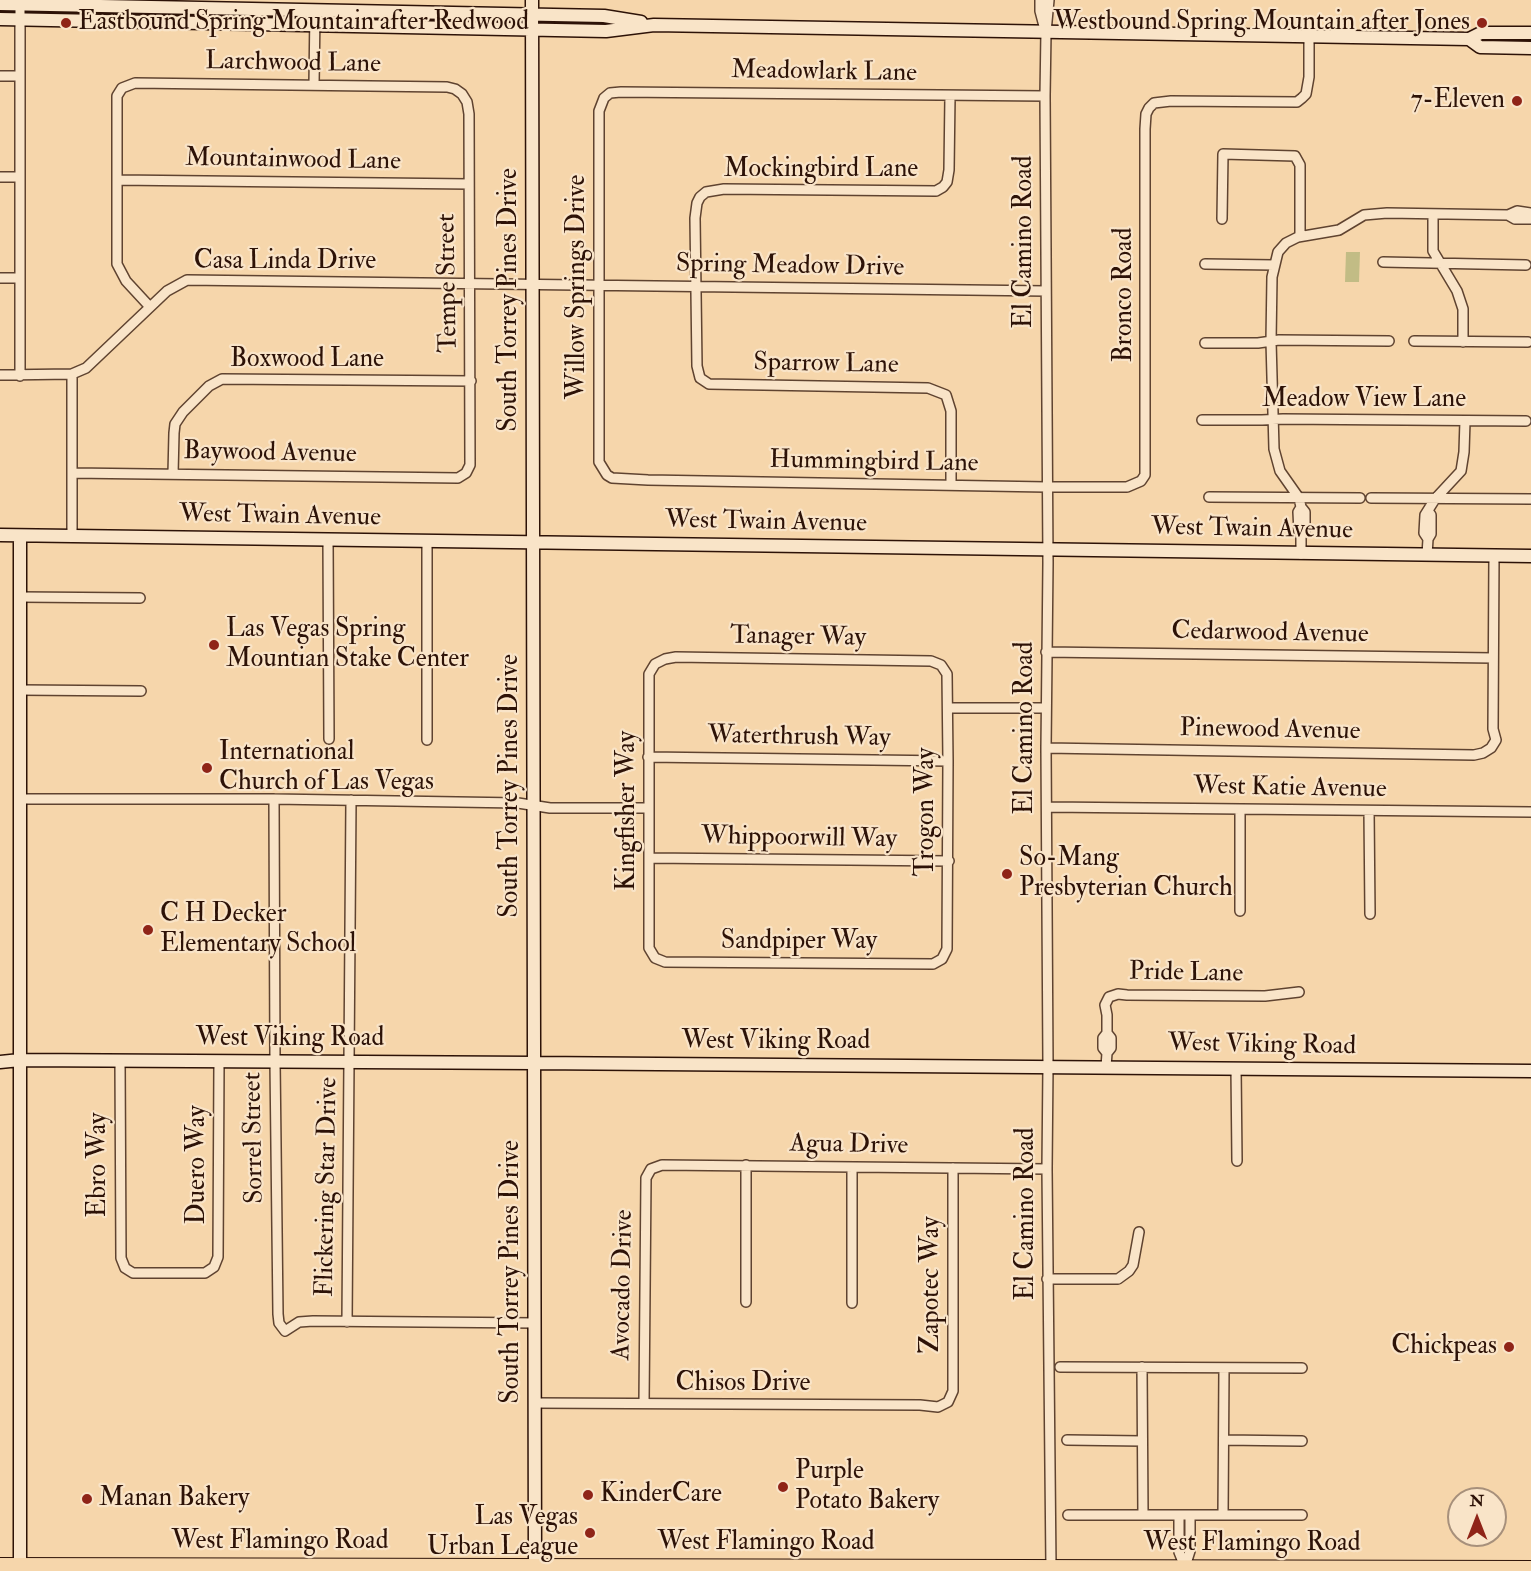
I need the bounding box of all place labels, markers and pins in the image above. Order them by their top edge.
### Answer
place label: Eastbound Spring Mountain after Redwood [78,7,529,39]
place label: Westbound Spring Mountain after Jones [1053,7,1470,39]
marker: Eastbound Spring Mountain after Redwood [59,16,73,30]
marker: Westbound Spring Mountain after Jones [1475,16,1489,30]
place label: 7-Eleven [1411,85,1505,117]
marker: 7-Eleven [1510,94,1524,108]
place label: Las Vegas Spring Mountian Stake Center [226,614,469,676]
marker: Las Vegas Spring Mountian Stake Center [207,638,221,652]
place label: International Church of Las Vegas [219,737,434,798]
marker: International Church of Las Vegas [200,761,214,775]
place label: So-Mang Presbyterian Church [1019,843,1233,904]
marker: So-Mang Presbyterian Church [1000,867,1014,881]
place label: C H Decker Elementary School [160,899,356,960]
marker: C H Decker Elementary School [141,923,155,937]
place label: Chickpeas [1391,1331,1497,1363]
marker: Chickpeas [1502,1340,1516,1354]
place label: Purple Potato Bakery [795,1456,939,1518]
place label: KinderCare [600,1479,722,1511]
marker: Purple Potato Bakery [776,1480,790,1494]
place label: Manan Bakery [99,1483,249,1515]
marker: KinderCare [581,1488,595,1502]
marker: Manan Bakery [80,1492,94,1506]
place label: Las Vegas Urban League [427,1502,578,1564]
marker: Las Vegas Urban League [583,1526,597,1540]

